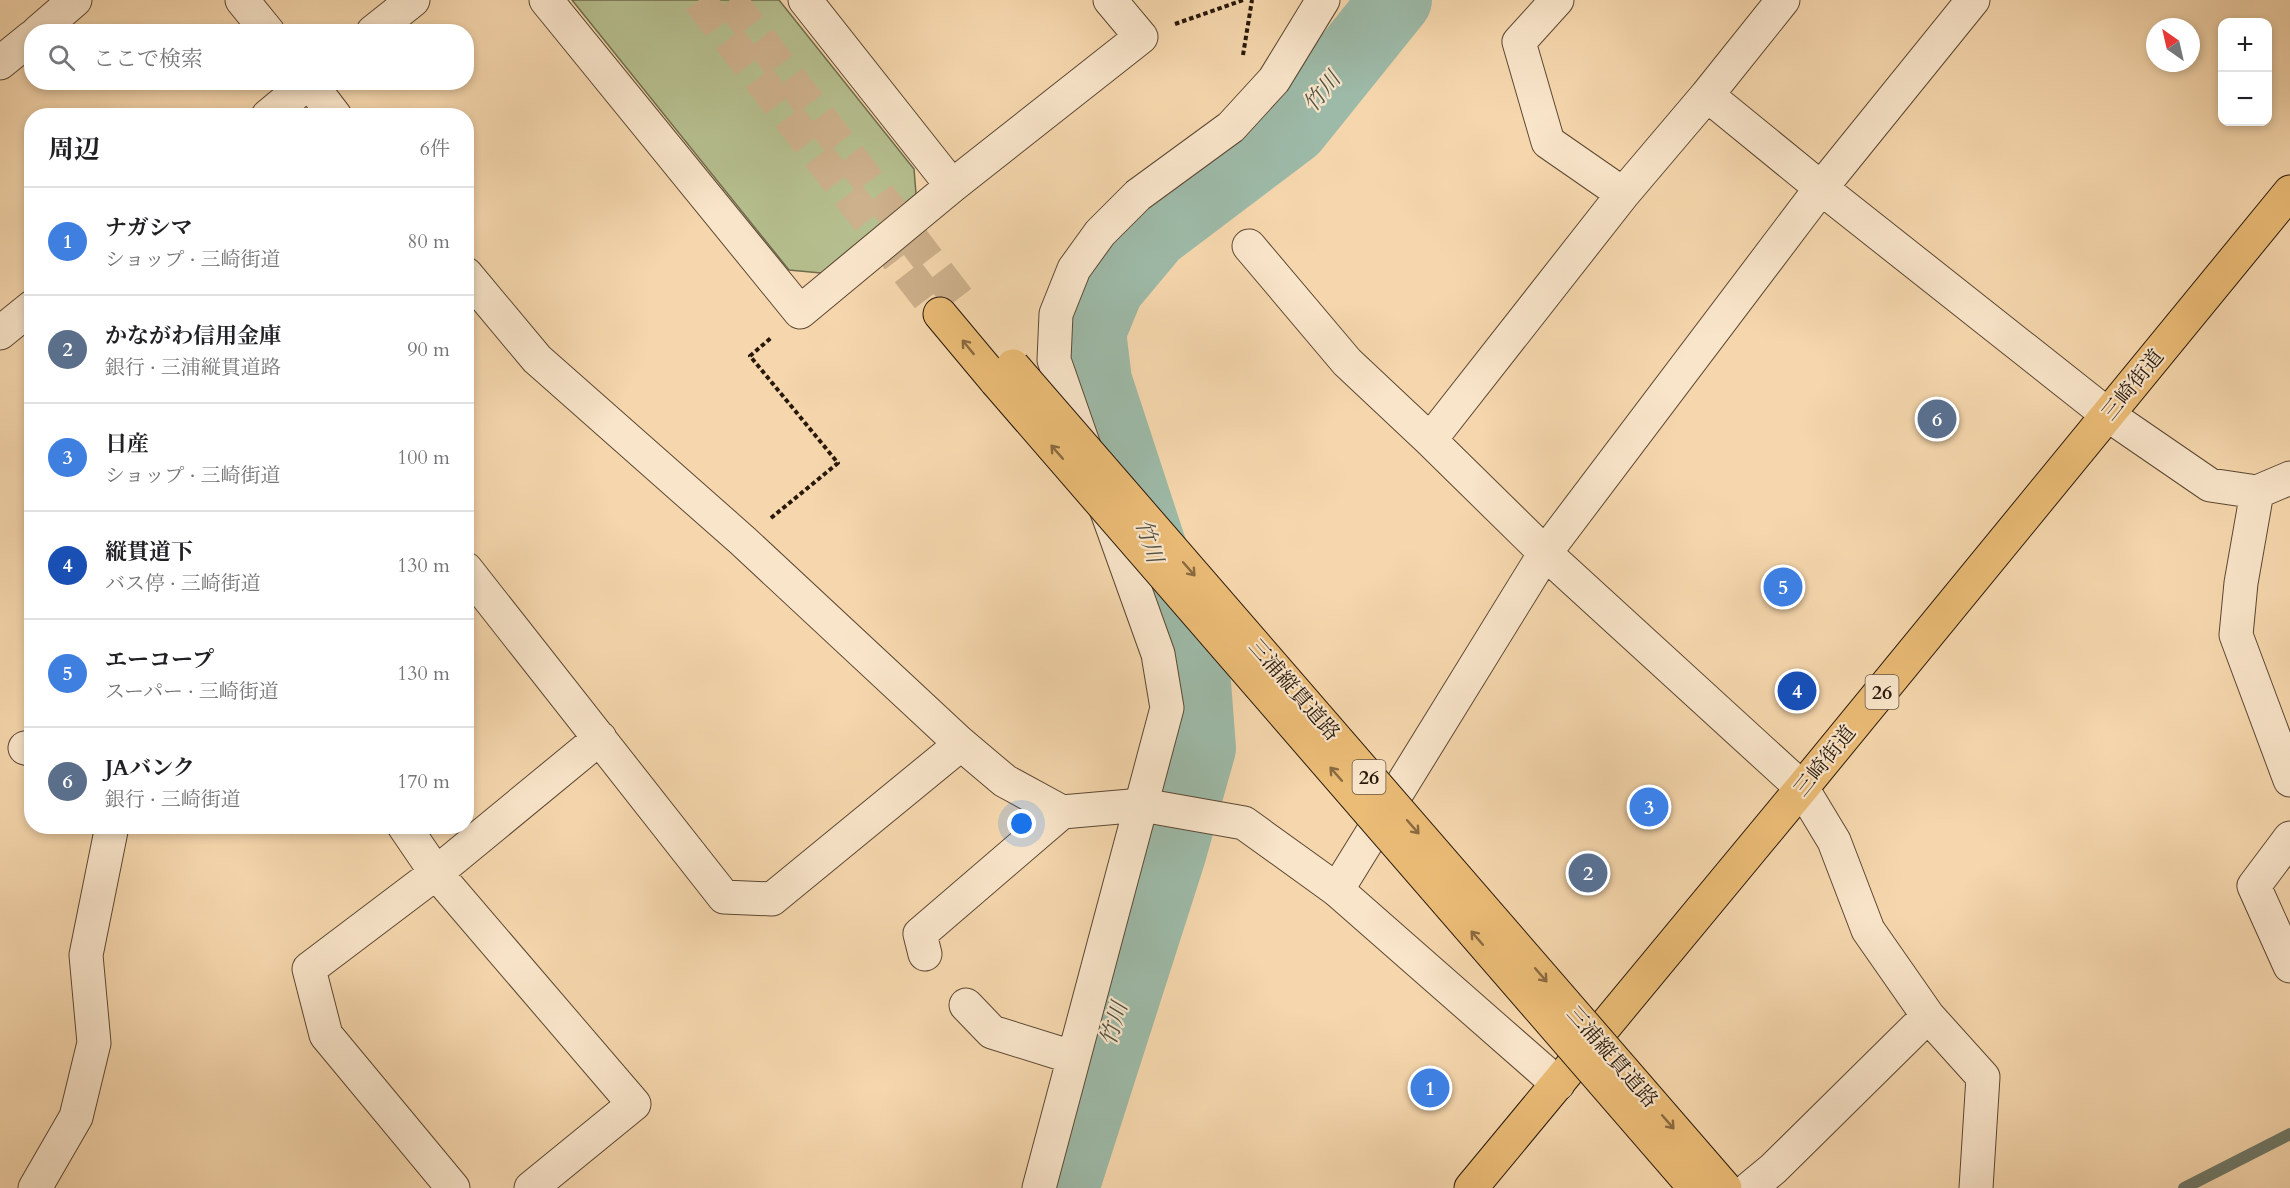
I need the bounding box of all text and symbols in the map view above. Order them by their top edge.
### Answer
north arrow [2146,18,2200,72]
map controls [2218,18,2272,126]
button: + [2218,18,2272,72]
search box [24,24,474,90]
icon: search [45,41,78,74]
text: ここで検索 [93,44,203,74]
water label: 竹川 [1296,64,1349,119]
button: − [2218,72,2272,126]
text: 周辺 [48,132,100,167]
text: 6件 [420,135,450,162]
text: ナガシマ [105,213,193,243]
text: 1 [62,228,73,255]
text: 80 m [407,228,450,255]
text: ショップ · 三崎街道 [105,246,280,273]
text: かながわ信用金庫 [105,321,281,351]
text: 2 [62,336,73,363]
text: 90 m [407,336,450,363]
one-way arrow [961,340,975,355]
street label: 三崎街道 [2095,343,2171,427]
text: 銀行 · 三浦縦貫道路 [105,354,281,381]
pin: 6 [1918,396,1956,442]
text: 日産 [105,429,149,459]
text: 3 [62,444,73,471]
text: 100 m [397,444,450,471]
one-way arrow [1050,445,1064,460]
text: ショップ · 三崎街道 [105,462,280,489]
water label: 竹川 [1128,515,1171,568]
text: 縦貫道下 [105,537,193,567]
text: 4 [62,552,73,579]
text: 130 m [397,552,450,579]
one-way arrow [1182,561,1196,576]
pin: 5 [1764,564,1802,610]
text: バス停 · 三崎街道 [105,570,261,597]
street label: 三浦縦貫道路 [1242,633,1346,747]
text: エーコープ [105,645,214,675]
text: 5 [62,660,73,687]
text: 130 m [397,660,450,687]
pin: 4 [1778,668,1816,714]
road number: 26 [1866,675,1898,709]
text: スーパー · 三崎街道 [105,678,279,705]
street label: 三崎街道 [1787,719,1863,803]
text: JAバンク [105,753,195,783]
road number: 26 [1352,760,1386,794]
one-way arrow [1329,767,1343,782]
text: 6 [62,768,73,795]
text: 170 m [397,768,450,795]
pin: 3 [1630,784,1668,830]
text: 銀行 · 三崎街道 [105,786,241,813]
your location [1007,809,1036,838]
one-way arrow [1406,819,1420,834]
pin: 2 [1568,850,1608,896]
one-way arrow [1470,931,1484,946]
one-way arrow [1534,967,1547,983]
water label: 竹川 [1093,997,1135,1049]
street label: 三浦縦貫道路 [1560,1000,1664,1114]
pin: 1 [1410,1066,1450,1110]
one-way arrow [1661,1114,1675,1129]

